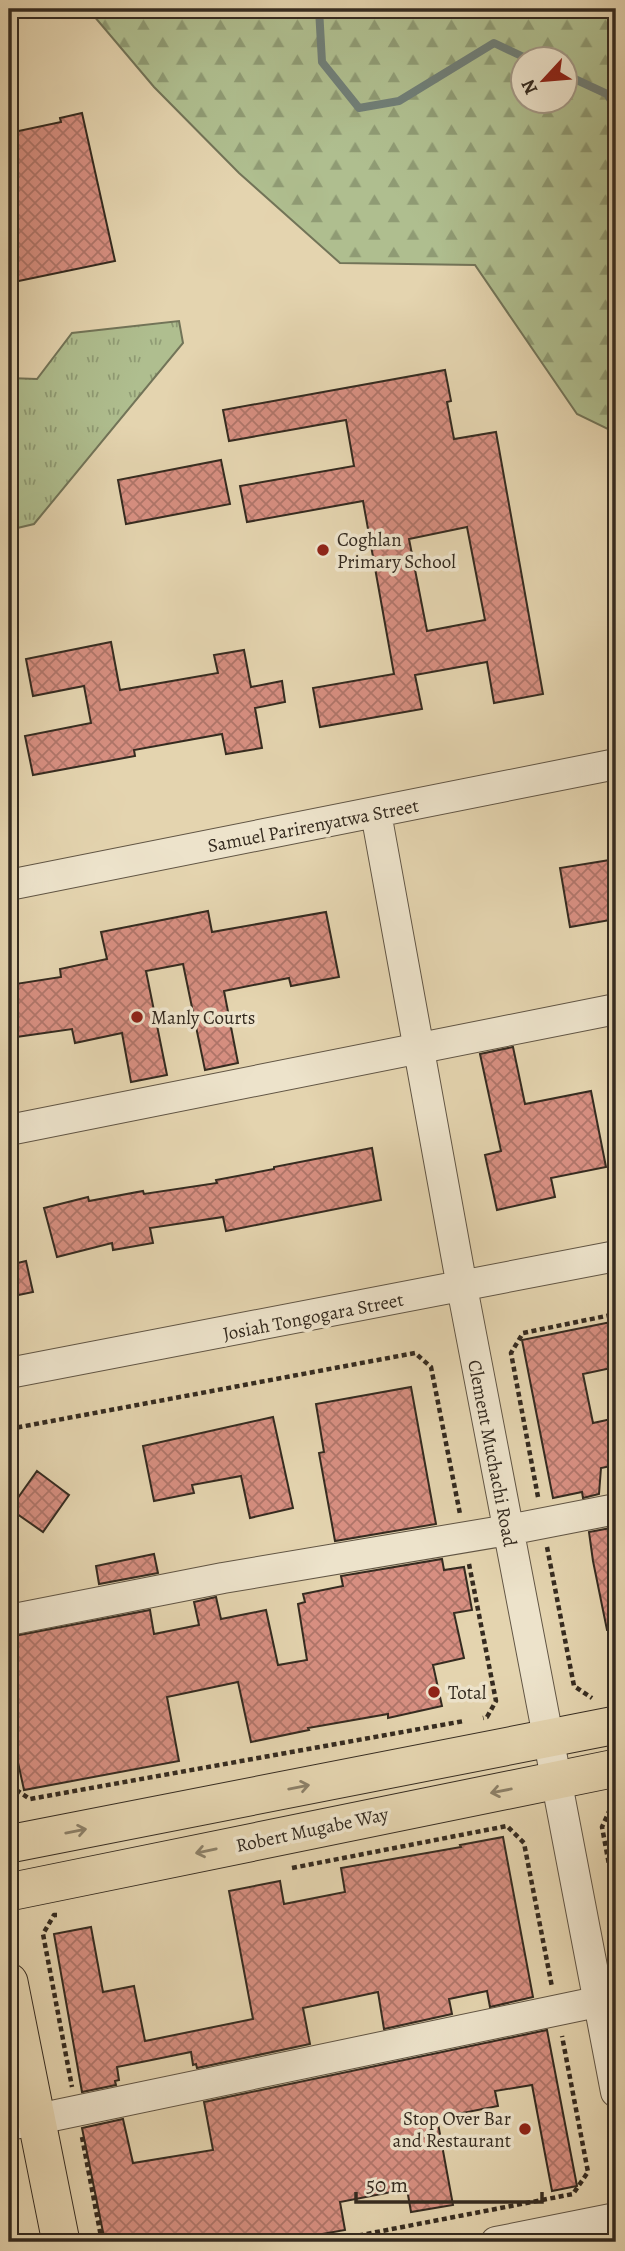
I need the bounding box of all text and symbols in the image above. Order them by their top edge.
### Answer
north arrow [510,46,580,116]
text: N [515,75,544,99]
place label: Coghlan Primary School [337,527,456,575]
marker: Coghlan Primary School [315,542,331,558]
street label: Samuel Parirenyatwa Street [205,793,421,859]
place label: Manly Courts [151,1005,255,1031]
marker: Manly Courts [129,1009,145,1025]
street label: Josiah Tongogara Street [221,1287,406,1347]
street label: Clement Muchachi Road [461,1358,523,1550]
place label: Total [448,1680,487,1706]
marker: Total [426,1684,442,1700]
one-way arrow [287,1780,310,1794]
one-way arrow [490,1784,513,1798]
street label: Robert Mugabe Way [234,1801,391,1859]
one-way arrow [64,1824,87,1837]
one-way arrow [195,1845,218,1859]
place label: Stop Over Bar and Restaurant [393,2106,511,2154]
marker: Stop Over Bar and Restaurant [517,2121,533,2137]
scale bar [356,2160,541,2204]
text: 50 m [366,2171,408,2199]

